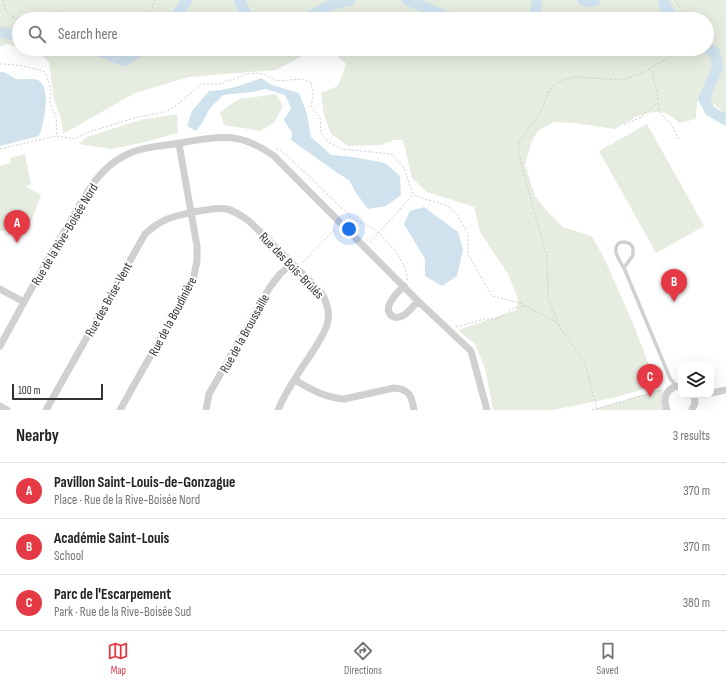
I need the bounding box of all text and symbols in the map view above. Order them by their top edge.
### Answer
search box [12,12,714,56]
icon: search [26,23,48,45]
text: Search here [58,25,118,44]
street label: Rue de la Rive-Boisée Nord [28,181,102,288]
pin: A [4,210,30,243]
your location [339,219,359,239]
street label: Rue des Bois-Brûlés [256,229,327,303]
street label: Rue des Brise-Vent [82,259,136,340]
pin: B [661,269,687,302]
street label: Rue de la Boudinière [145,274,200,359]
street label: Rue de la Broussaille [217,291,273,376]
map controls [678,362,714,398]
button: layers [678,362,714,398]
pin: C [637,364,663,397]
scale bar [12,382,103,401]
text: 100 m [18,384,40,397]
text: Nearby [16,426,59,446]
text: 3 results [673,428,710,444]
text: Pavillon Saint-Louis-de-Gonzague [54,473,235,492]
text: A [26,483,32,499]
text: 370 m [683,483,710,499]
text: Place · Rue de la Rive-Boisée Nord [54,492,200,508]
text: Académie Saint-Louis [54,529,169,548]
text: B [26,539,32,555]
text: 370 m [683,539,710,555]
text: School [54,548,84,564]
text: Parc de l'Escarpement [54,585,171,604]
text: C [26,595,32,611]
text: 380 m [683,595,710,611]
text: Park · Rue de la Rive-Boisée Sud [54,604,191,620]
tab: Map [107,640,129,677]
tab: Directions [344,640,382,677]
tab: Saved [597,640,619,677]

